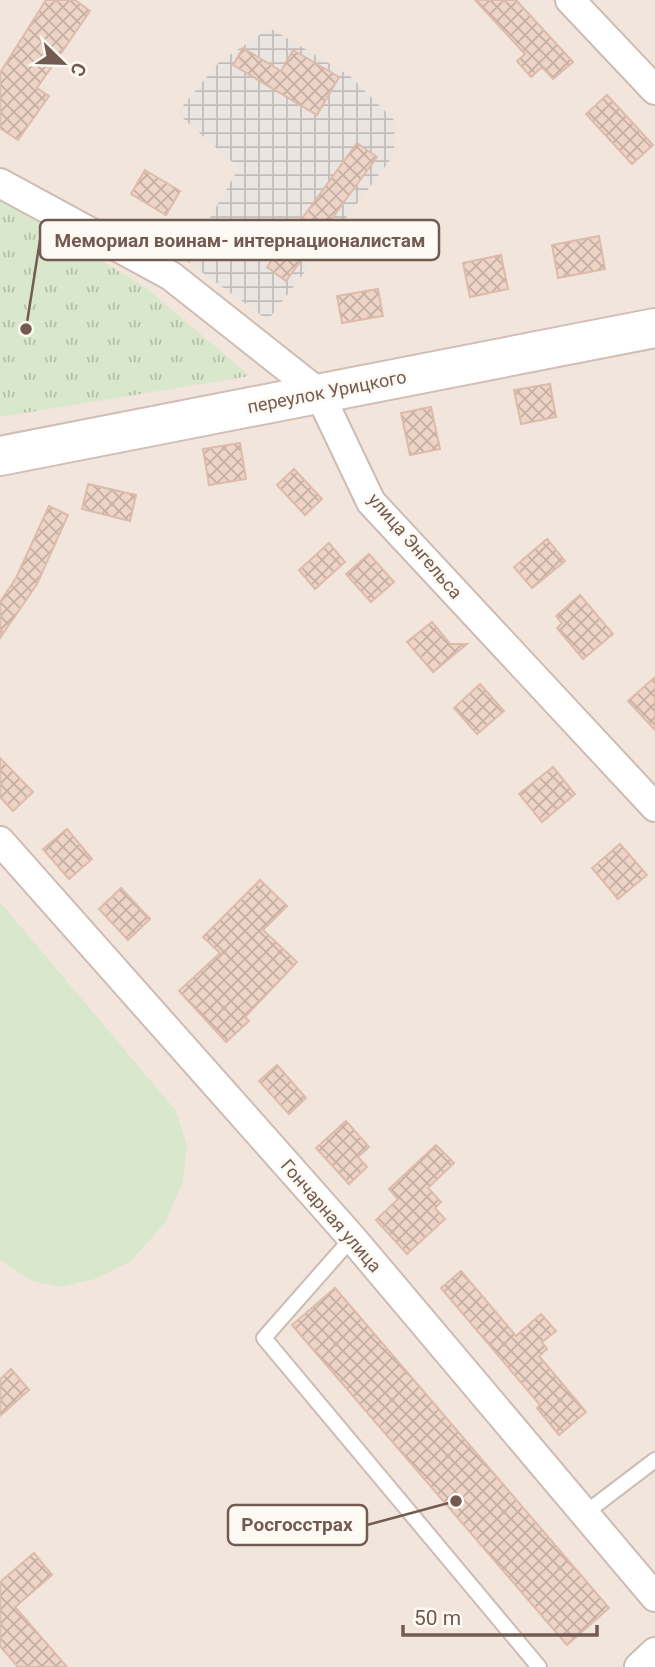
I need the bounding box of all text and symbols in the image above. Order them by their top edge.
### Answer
north arrow [28,28,98,98]
text: С [65,59,91,80]
callout: Мемориал воинам- интернационалистам [40,220,439,260]
text: Мемориал воинам- интернационалистам [55,229,425,252]
street label: переулок Урицкого [246,366,408,417]
street label: улица Энгельса [364,489,467,603]
street label: Гончарная улица [277,1155,386,1276]
callout: Росгосстрах [228,1505,367,1545]
text: Росгосстрах [241,1513,353,1536]
scale bar [403,1594,597,1638]
text: 50 m [414,1606,461,1630]

